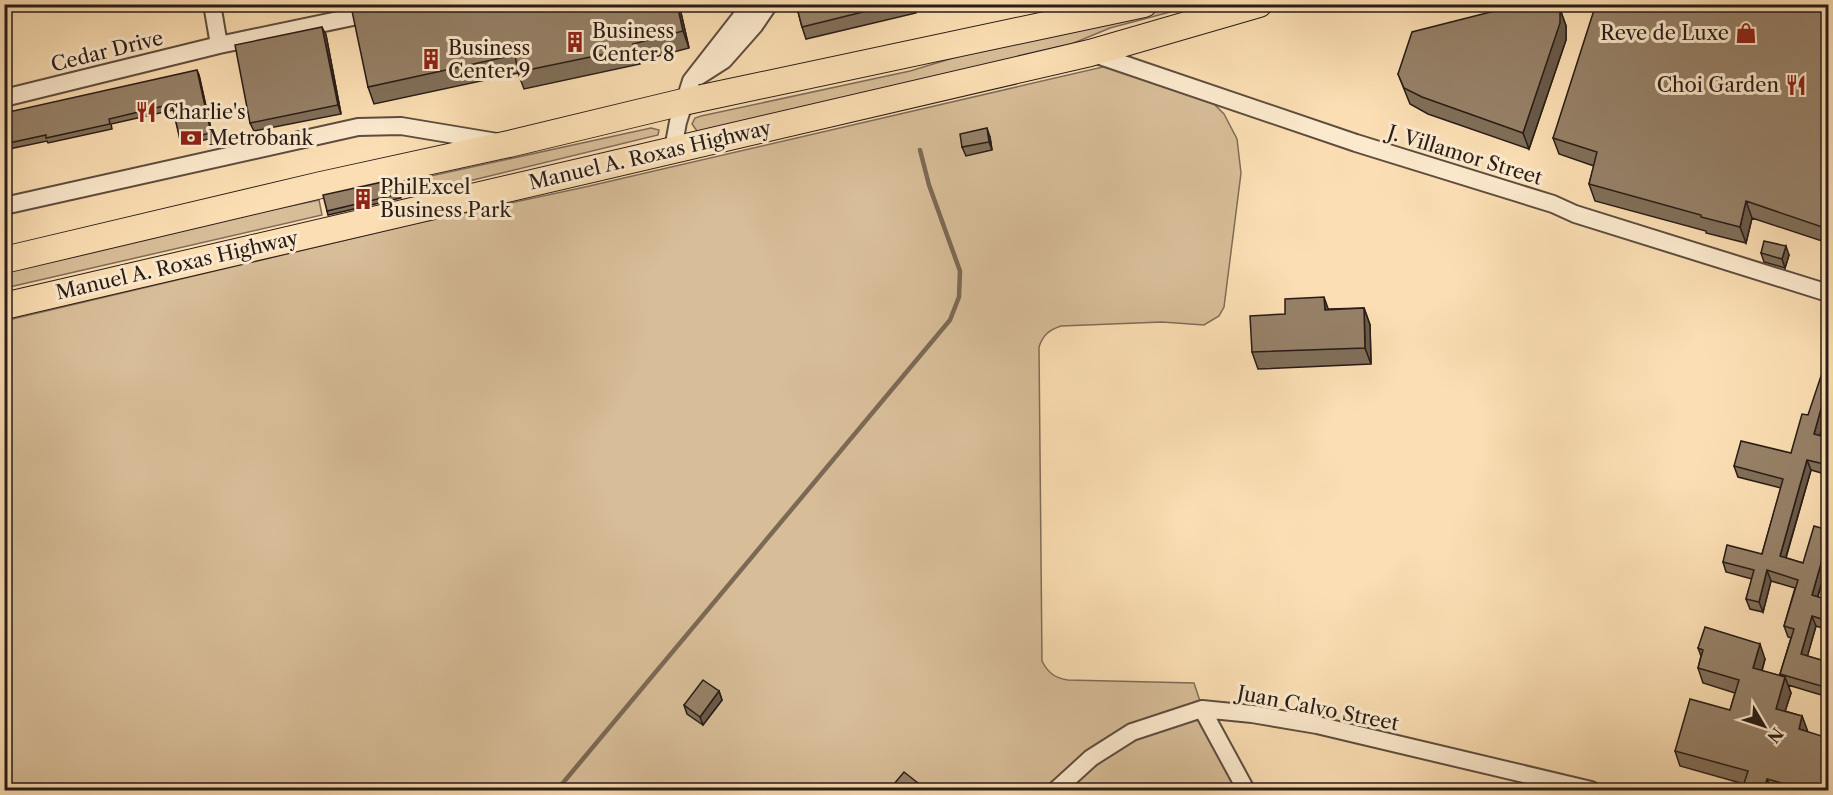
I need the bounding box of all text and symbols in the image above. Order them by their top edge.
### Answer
place label: Business Center 8 [592,19,675,66]
place label: Reve de Luxe [1600,21,1729,45]
shop icon: Reve de Luxe [1734,21,1758,45]
street label: Cedar Drive [48,25,166,77]
building icon: Business Center 8 [563,30,587,54]
place label: Business Center 9 [448,36,531,83]
building icon: Business Center 9 [419,47,443,71]
place label: Choi Garden [1657,73,1779,97]
restaurant icon: Choi Garden [1784,73,1808,97]
restaurant icon: Charlie's [134,100,158,124]
place label: Charlie's [163,100,246,124]
street label: Manuel A. Roxas Highway [527,115,774,195]
street label: J. Villamor Street [1382,119,1545,190]
bank icon: Metrobank [179,126,203,150]
place label: Metrobank [208,126,315,150]
place label: PhilExcel Business Park [380,175,512,222]
building icon: PhilExcel Business Park [351,187,375,211]
street label: Manuel A. Roxas Highway [54,225,301,305]
street label: Juan Calvo Street [1232,680,1401,735]
north arrow [1734,696,1794,756]
text: N [1763,724,1788,747]

